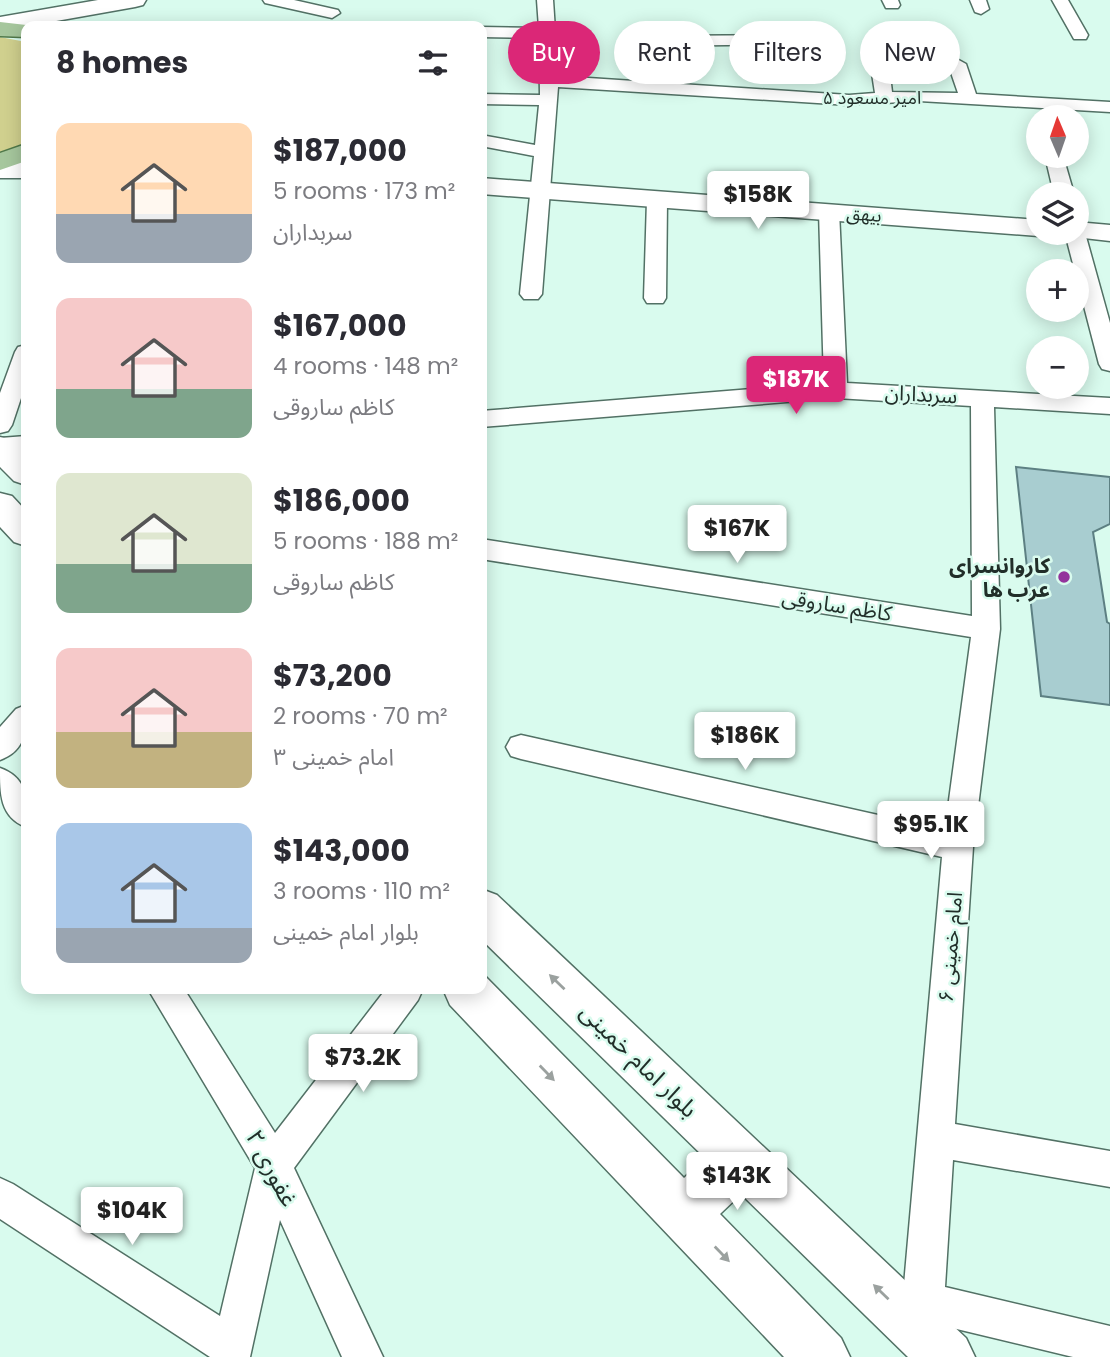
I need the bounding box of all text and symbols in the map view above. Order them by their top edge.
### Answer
chip: Buy [508,21,600,84]
chip: Rent [614,21,715,84]
chip: Filters [729,21,846,84]
chip: New [860,21,960,84]
text: 8 homes [56,41,188,84]
icon: filters [414,44,452,82]
street label: امیر مسعود ۵ [823,85,921,110]
north arrow [1026,105,1088,168]
map controls [1026,105,1089,399]
text: $187,000 [273,129,407,172]
icon: home [112,151,196,235]
pin: $158K [709,172,807,231]
text: 5 rooms · 173 m² [273,175,455,207]
text: $158K [723,178,793,210]
button: layers [1026,182,1089,245]
street label: بیهق [846,200,882,228]
text: سربداران [273,216,352,248]
button: + [1026,259,1089,322]
text: $167,000 [273,304,406,347]
icon: home [112,326,196,410]
button: − [1026,336,1089,399]
text: 4 rooms · 148 m² [273,350,458,382]
pin: $187K [747,356,845,416]
text: $187K [762,363,830,395]
street label: سربداران [884,378,958,410]
text: کاظم ساروقی [273,391,394,423]
text: $186,000 [273,479,410,522]
icon: home [112,501,196,585]
pin: $167K [688,505,786,565]
text: $167K [704,512,770,544]
text: 5 rooms · 188 m² [273,525,458,557]
place label: کاروانسرای عرب ها [949,551,1050,604]
text: کاظم ساروقی [273,566,394,598]
marker: کاروانسرای عرب ها [1056,569,1072,585]
street label: کاظم ساروقی [780,582,894,629]
text: $73,200 [273,654,392,697]
icon: home [112,676,196,760]
text: 2 rooms · 70 m² [273,700,448,732]
pin: $186K [696,712,794,772]
text: $186K [710,719,780,751]
text: امام خمینی ۳ [273,741,394,773]
pin: $95.1K [874,802,988,861]
text: $95.1K [893,808,969,840]
text: $143,000 [273,829,410,872]
icon: home [112,851,196,935]
text: 3 rooms · 110 m² [273,875,450,907]
street label: امام خمینی ۶ [931,891,971,1003]
text: بلوار امام خمینی [273,916,419,948]
one-way arrow [549,974,566,991]
street label: بلوار امام خمینی [571,995,705,1126]
pin: $73.2K [306,1034,420,1094]
text: $73.2K [324,1041,402,1073]
one-way arrow [539,1064,555,1081]
street label: غفوری ۲ [238,1124,306,1212]
pin: $143K [688,1152,786,1212]
text: $143K [702,1159,772,1191]
pin: $104K [83,1188,181,1247]
text: $104K [97,1194,167,1226]
one-way arrow [714,1245,730,1262]
one-way arrow [873,1285,890,1301]

